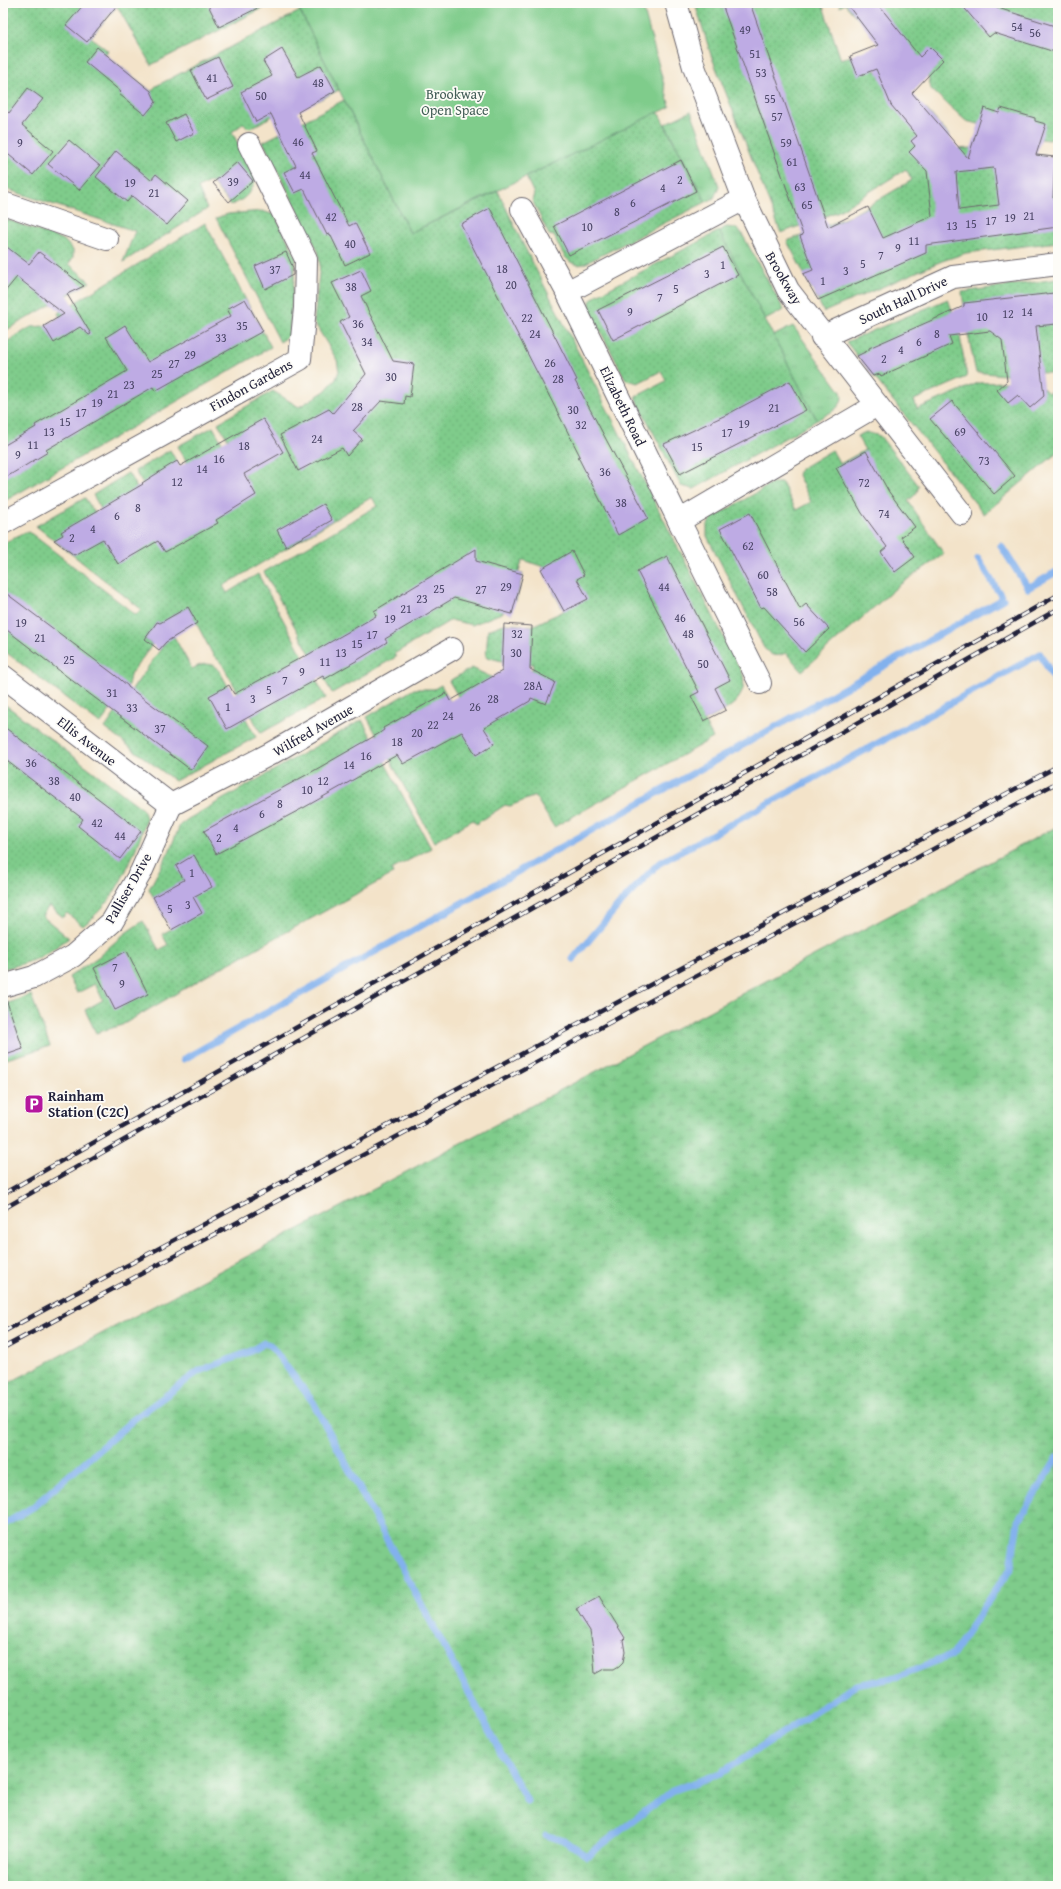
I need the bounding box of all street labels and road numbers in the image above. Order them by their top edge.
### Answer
street label: Brookway [761,248,807,308]
street label: South Hall Drive [855,271,951,329]
street label: Findon Gardens [206,354,296,416]
street label: Elizabeth Road [595,363,651,450]
street label: Wilfred Avenue [269,699,357,761]
street label: Ellis Avenue [53,711,121,771]
street label: Palliser Drive [100,849,156,927]

